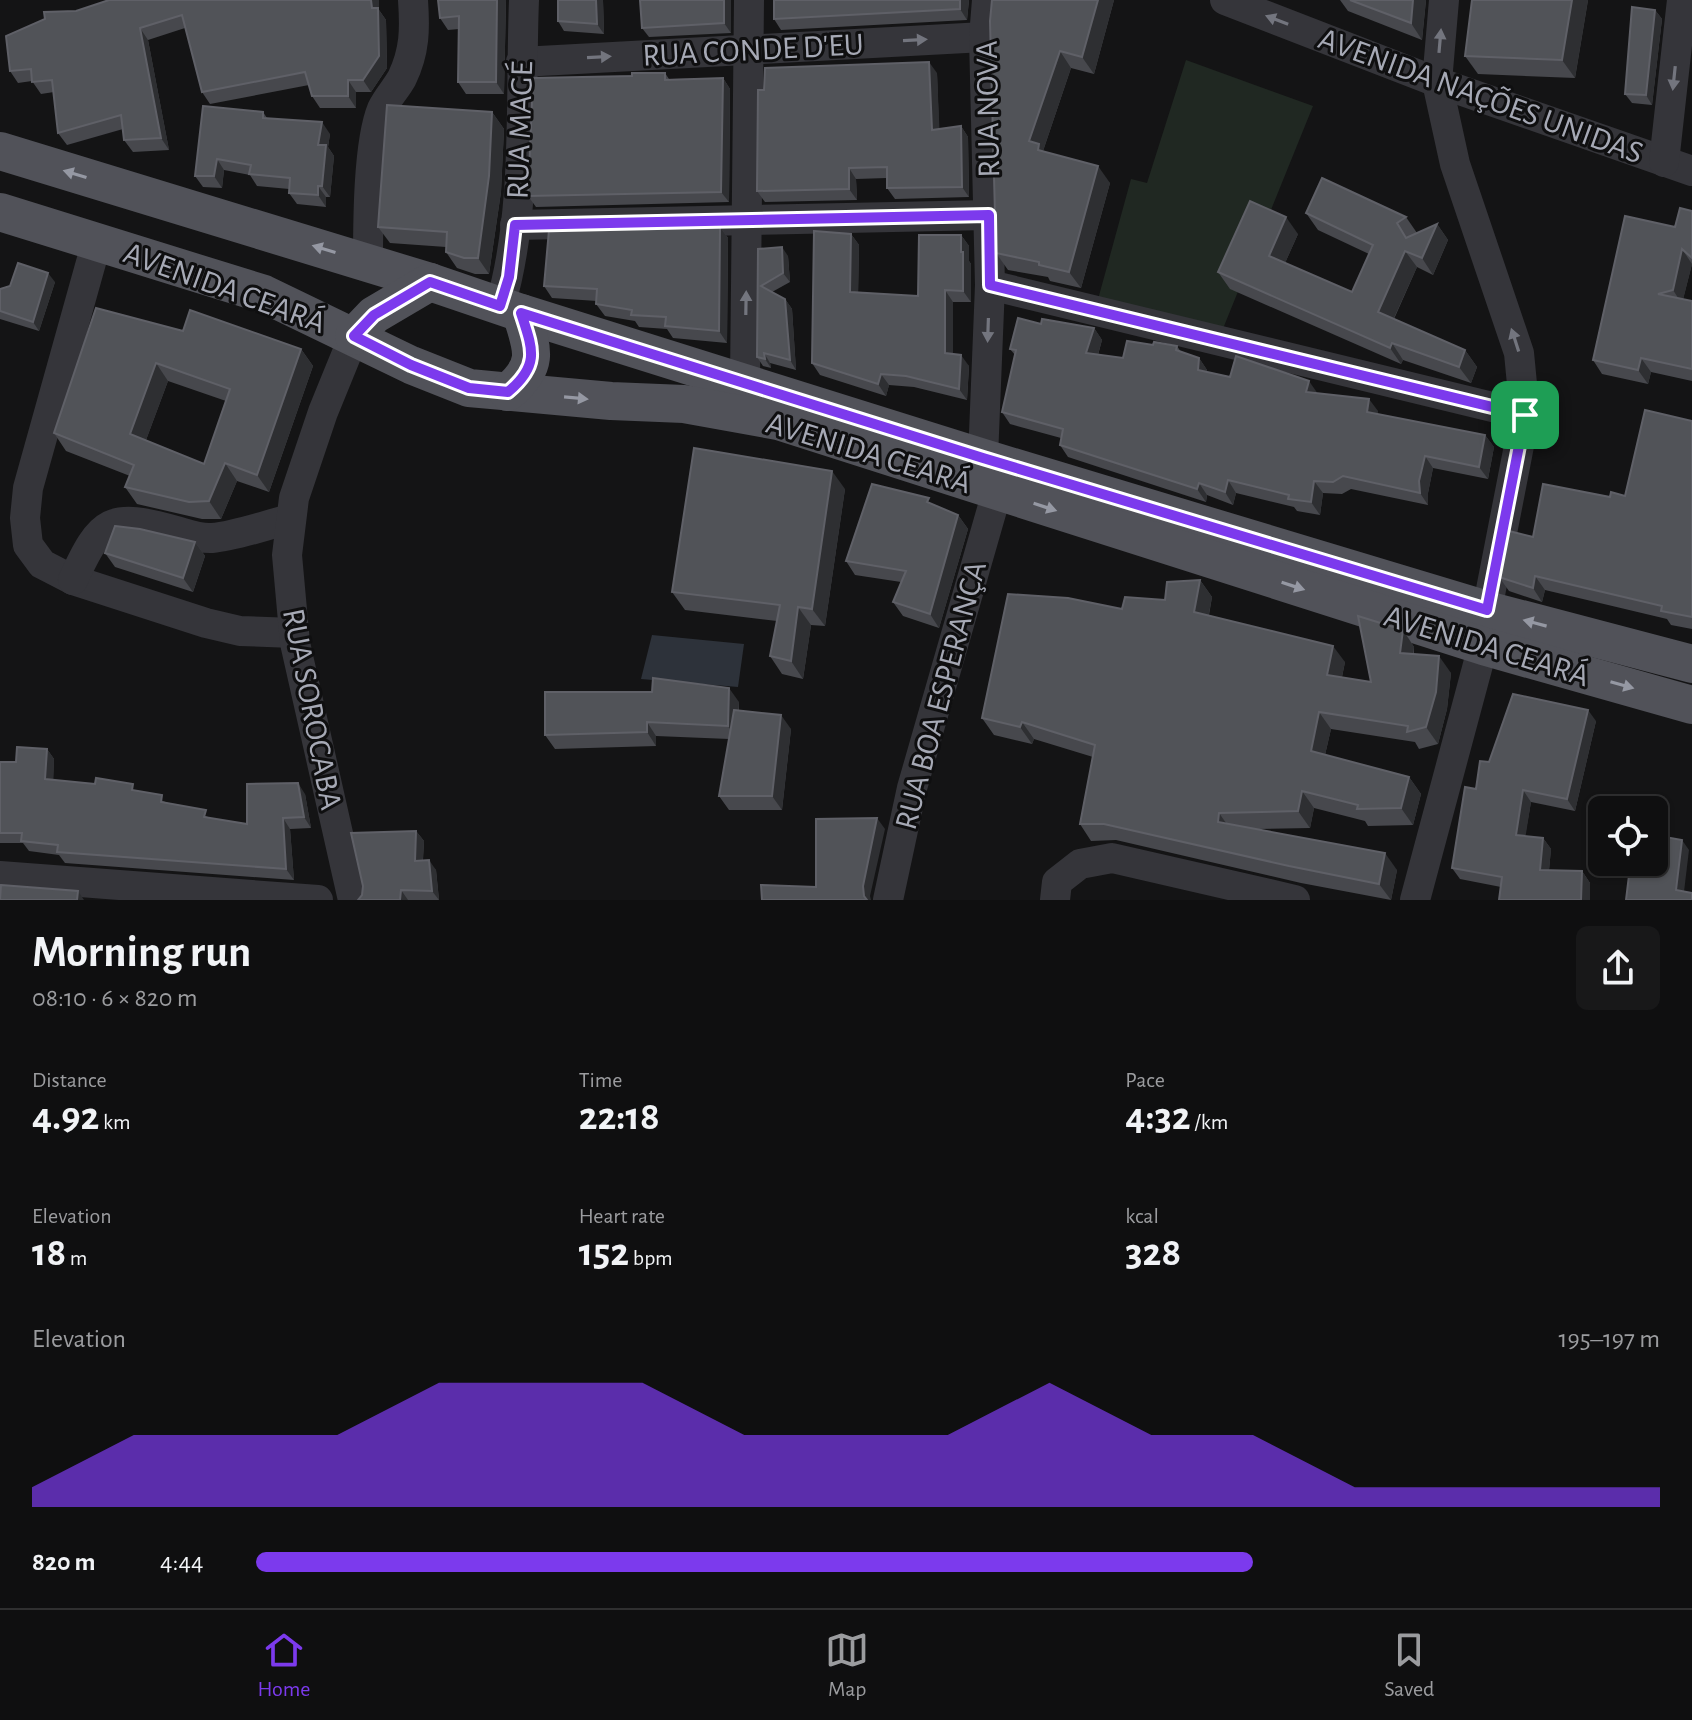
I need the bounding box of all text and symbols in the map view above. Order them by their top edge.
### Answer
one-way arrow [1265,13,1289,26]
street label: AVENIDA NAÇÕES UNIDAS [1314,20,1648,170]
street label: RUA CONDE D'EU [642,28,865,72]
one-way arrow [1434,28,1447,53]
one-way arrow [903,34,928,47]
street label: RUA NOVA [971,40,1005,178]
one-way arrow [587,50,612,63]
street label: RUA MAGÉ [499,60,538,200]
one-way arrow [1667,65,1680,90]
one-way arrow [63,167,87,180]
street label: AVENIDA CEARÁ [119,234,331,339]
one-way arrow [311,243,335,255]
one-way arrow [740,290,753,315]
one-way arrow [982,318,995,343]
one-way arrow [1508,328,1520,352]
pin [1491,381,1559,449]
one-way arrow [564,392,589,405]
icon: arrive [1503,393,1547,437]
street label: AVENIDA CEARÁ [762,404,976,499]
one-way arrow [1034,501,1058,514]
street label: RUA BOA ESPERANÇA [890,558,992,833]
one-way arrow [1281,580,1305,592]
street label: AVENIDA CEARÁ [1380,597,1594,692]
street label: RUA SOROCABA [277,606,347,813]
one-way arrow [1523,616,1548,628]
one-way arrow [1610,680,1635,692]
map controls [1588,796,1668,876]
button: locate [1588,796,1668,876]
button: share [1576,926,1660,1010]
text: Morning run [32,931,251,975]
text: 08:10 · 6 × 820 m [32,985,197,1011]
text: Distance [32,1069,107,1091]
text: Time [579,1069,623,1091]
text: Pace [1125,1069,1165,1091]
text: 4.92 [32,1097,99,1137]
text: 22:18 [579,1097,660,1137]
text: 4:32 [1125,1097,1191,1137]
text: km [99,1111,131,1133]
text: /km [1191,1111,1228,1133]
text: Elevation [32,1205,112,1227]
text: Heart rate [579,1205,665,1227]
text: kcal [1125,1205,1159,1227]
text: 18 [32,1233,66,1273]
text: 152 [579,1233,629,1273]
text: 328 [1125,1233,1181,1273]
text: m [66,1247,87,1269]
text: bpm [629,1247,673,1269]
text: Elevation [32,1326,126,1352]
text: 195–197 m [1558,1326,1660,1352]
text: 820 m [32,1549,96,1575]
text: 4:44 [160,1549,203,1575]
tab: Home [257,1628,310,1702]
tab: Map [825,1628,869,1702]
tab: Saved [1384,1628,1435,1702]

